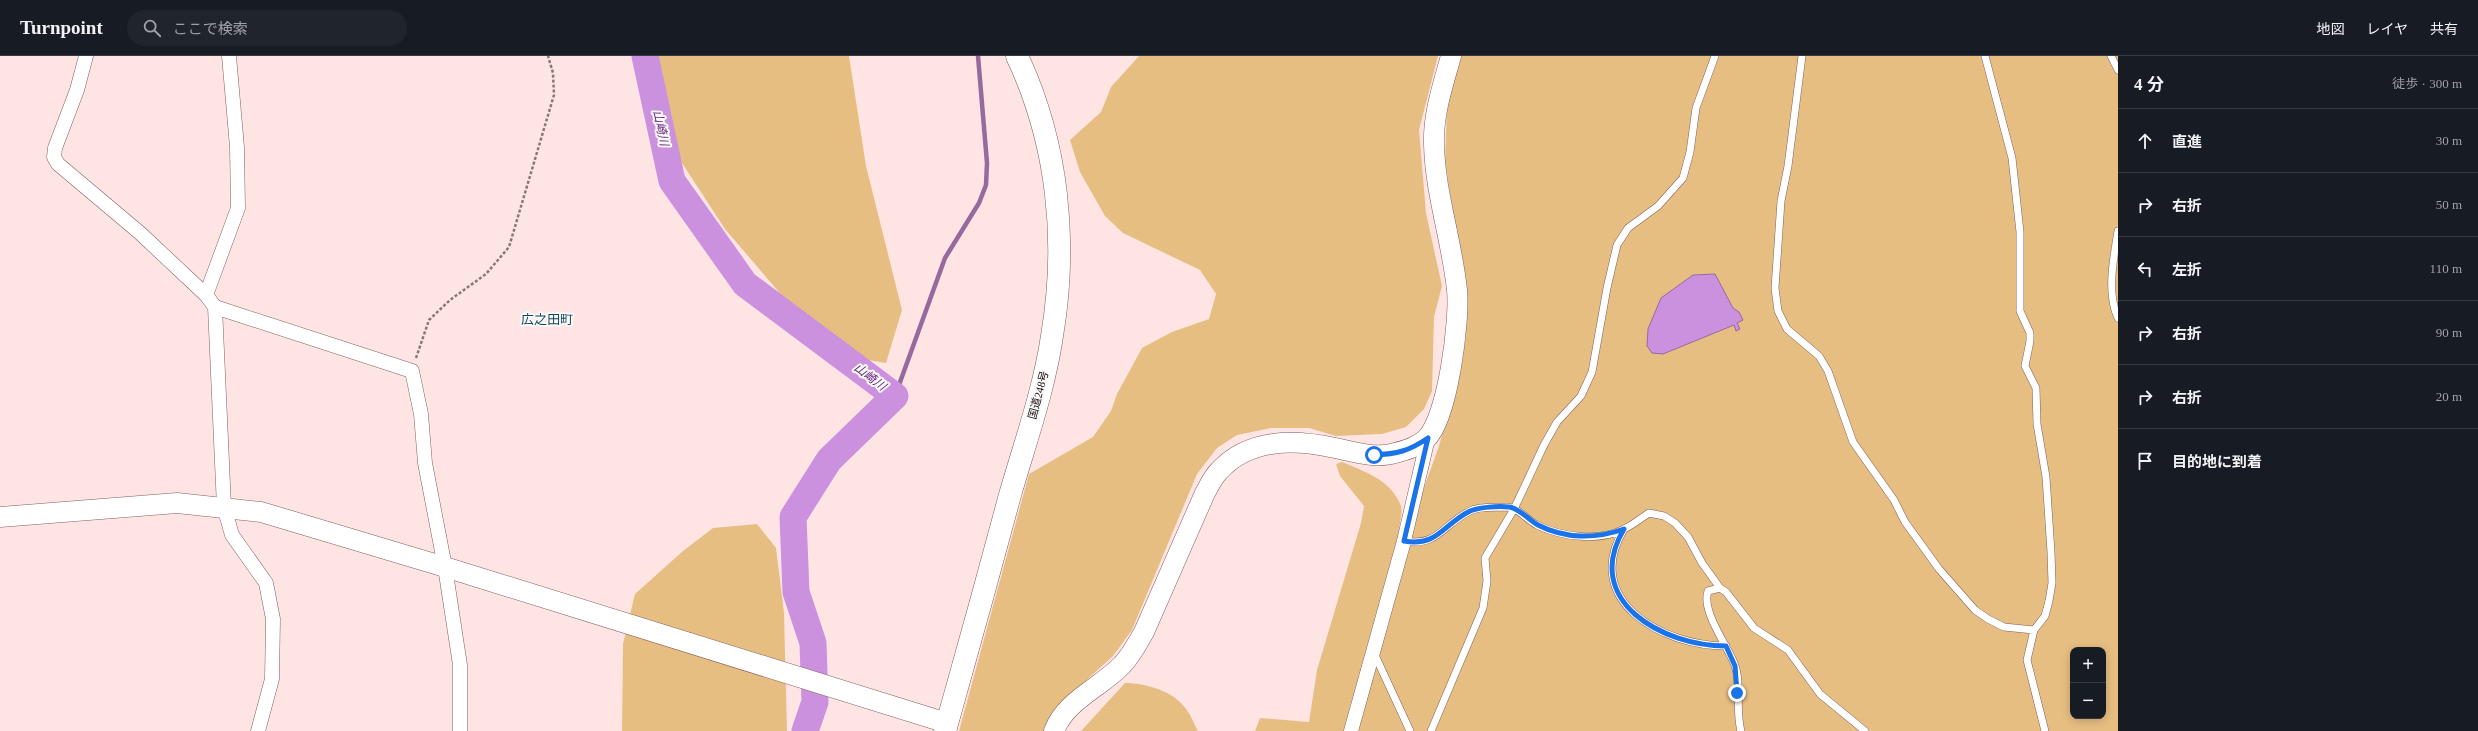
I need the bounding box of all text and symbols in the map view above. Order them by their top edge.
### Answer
search box [127,10,407,46]
text: Turnpoint [20,17,103,38]
icon: search [141,17,163,39]
text: ここで検索 [173,21,248,37]
text: 地図 [2316,22,2344,37]
text: レイヤ [2366,22,2408,37]
text: 共有 [2430,22,2458,37]
text: 4 分 [2134,75,2164,94]
text: 徒歩 · 300 m [2392,76,2462,91]
water label: 山崎川 [650,109,672,149]
icon: ahead [2134,130,2156,152]
text: 30 m [2436,133,2462,148]
text: 直進 [2172,134,2202,150]
icon: right [2134,194,2156,216]
text: 50 m [2436,197,2462,212]
text: 右折 [2172,198,2202,214]
icon: left [2134,258,2156,280]
text: 110 m [2430,261,2462,276]
text: 左折 [2172,262,2202,278]
district label: 広之田町 [521,312,573,327]
icon: right [2134,322,2156,344]
text: 90 m [2436,325,2462,340]
text: 右折 [2172,326,2202,342]
water label: 山崎川 [851,361,890,395]
street label: 国道248号 [1026,370,1050,420]
icon: right [2134,386,2156,408]
text: 20 m [2436,389,2462,404]
text: 右折 [2172,390,2202,406]
route start [1365,446,1383,464]
icon: arrive [2134,450,2156,472]
text: 目的地に到着 [2172,454,2262,470]
map controls [2070,647,2106,719]
button: + [2070,647,2106,683]
button: − [2070,683,2106,719]
route end [1728,684,1746,702]

